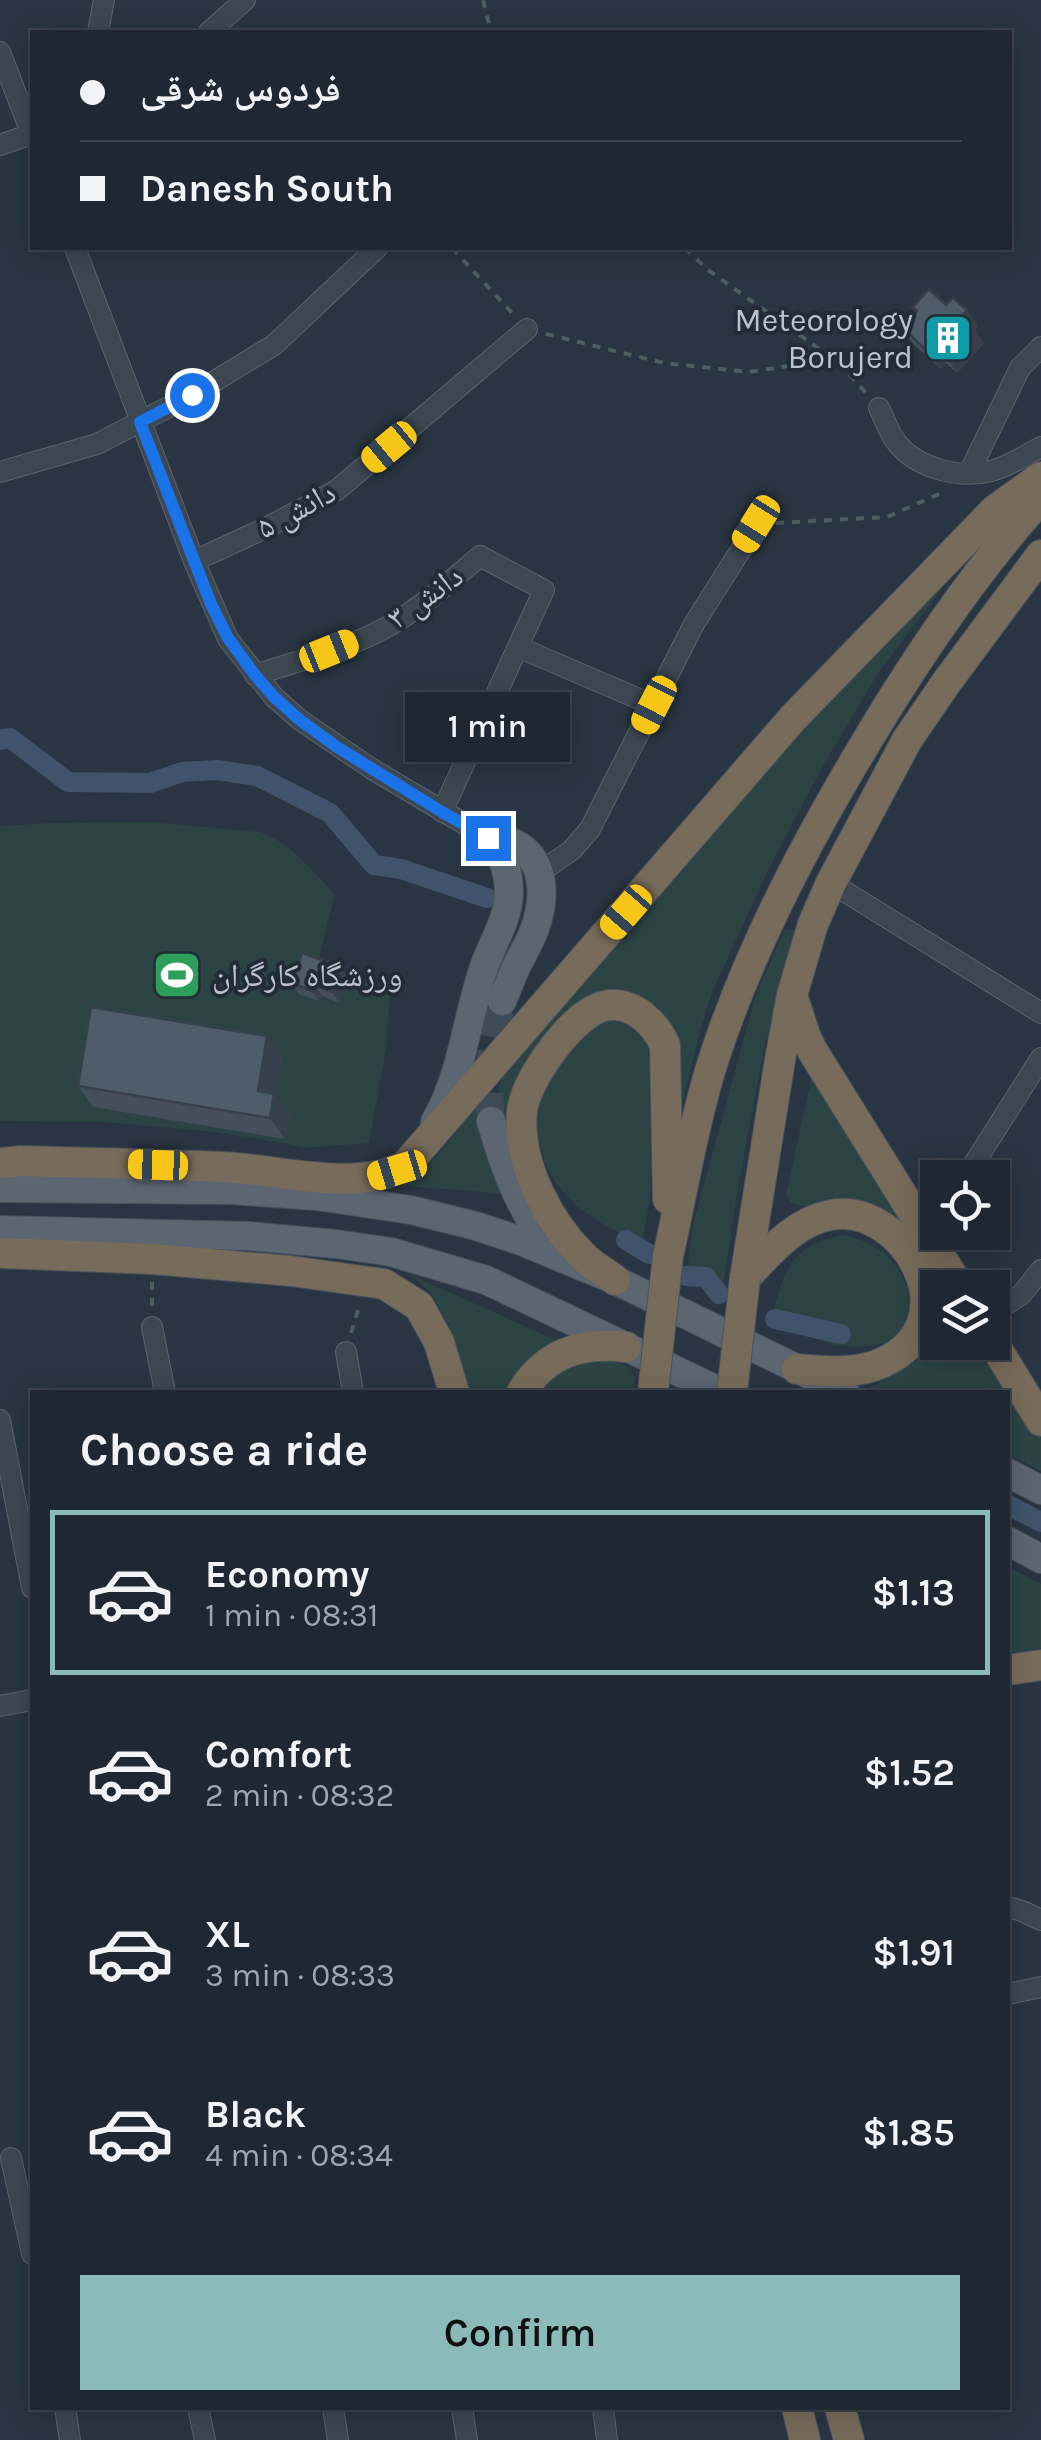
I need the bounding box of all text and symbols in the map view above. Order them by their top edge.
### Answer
text: فردوس شرقی [140,66,341,111]
text: Danesh South [140,166,394,211]
place label: Meteorology Borujerd [735,302,913,376]
building icon: Meteorology Borujerd [922,312,974,364]
route start [170,373,215,418]
car [356,416,422,478]
street label: دانش ۵ [250,473,342,547]
car [727,491,785,557]
street label: دانش ۳ [380,557,471,638]
car [296,626,362,676]
car [627,671,681,739]
callout: 1 min [406,693,570,763]
text: 1 min [448,708,527,745]
route end [466,816,511,861]
car [595,880,657,944]
sports icon: ورزشگاه کارگران [151,949,203,1001]
place label: ورزشگاه کارگران [212,957,402,994]
car [364,1147,430,1193]
car [127,1149,189,1181]
map controls [920,1160,1010,1360]
button: locate [920,1160,1010,1250]
button: layers [920,1270,1010,1360]
text: Choose a ride [80,1424,368,1476]
icon: car [85,1548,175,1638]
text: Economy [205,1552,369,1597]
text: $1.13 [872,1570,955,1615]
text: 1 min · 08:31 [205,1597,378,1634]
icon: car [85,1728,175,1818]
text: Comfort [205,1732,352,1777]
text: $1.52 [864,1750,955,1795]
text: 2 min · 08:32 [205,1777,394,1814]
icon: car [85,1908,175,1998]
text: XL [205,1912,250,1957]
text: $1.91 [872,1930,955,1975]
text: 3 min · 08:33 [205,1957,395,1994]
icon: car [85,2088,175,2178]
text: Black [205,2092,306,2137]
text: $1.85 [862,2110,955,2155]
text: 4 min · 08:34 [205,2137,393,2174]
button: Confirm [80,2275,960,2390]

